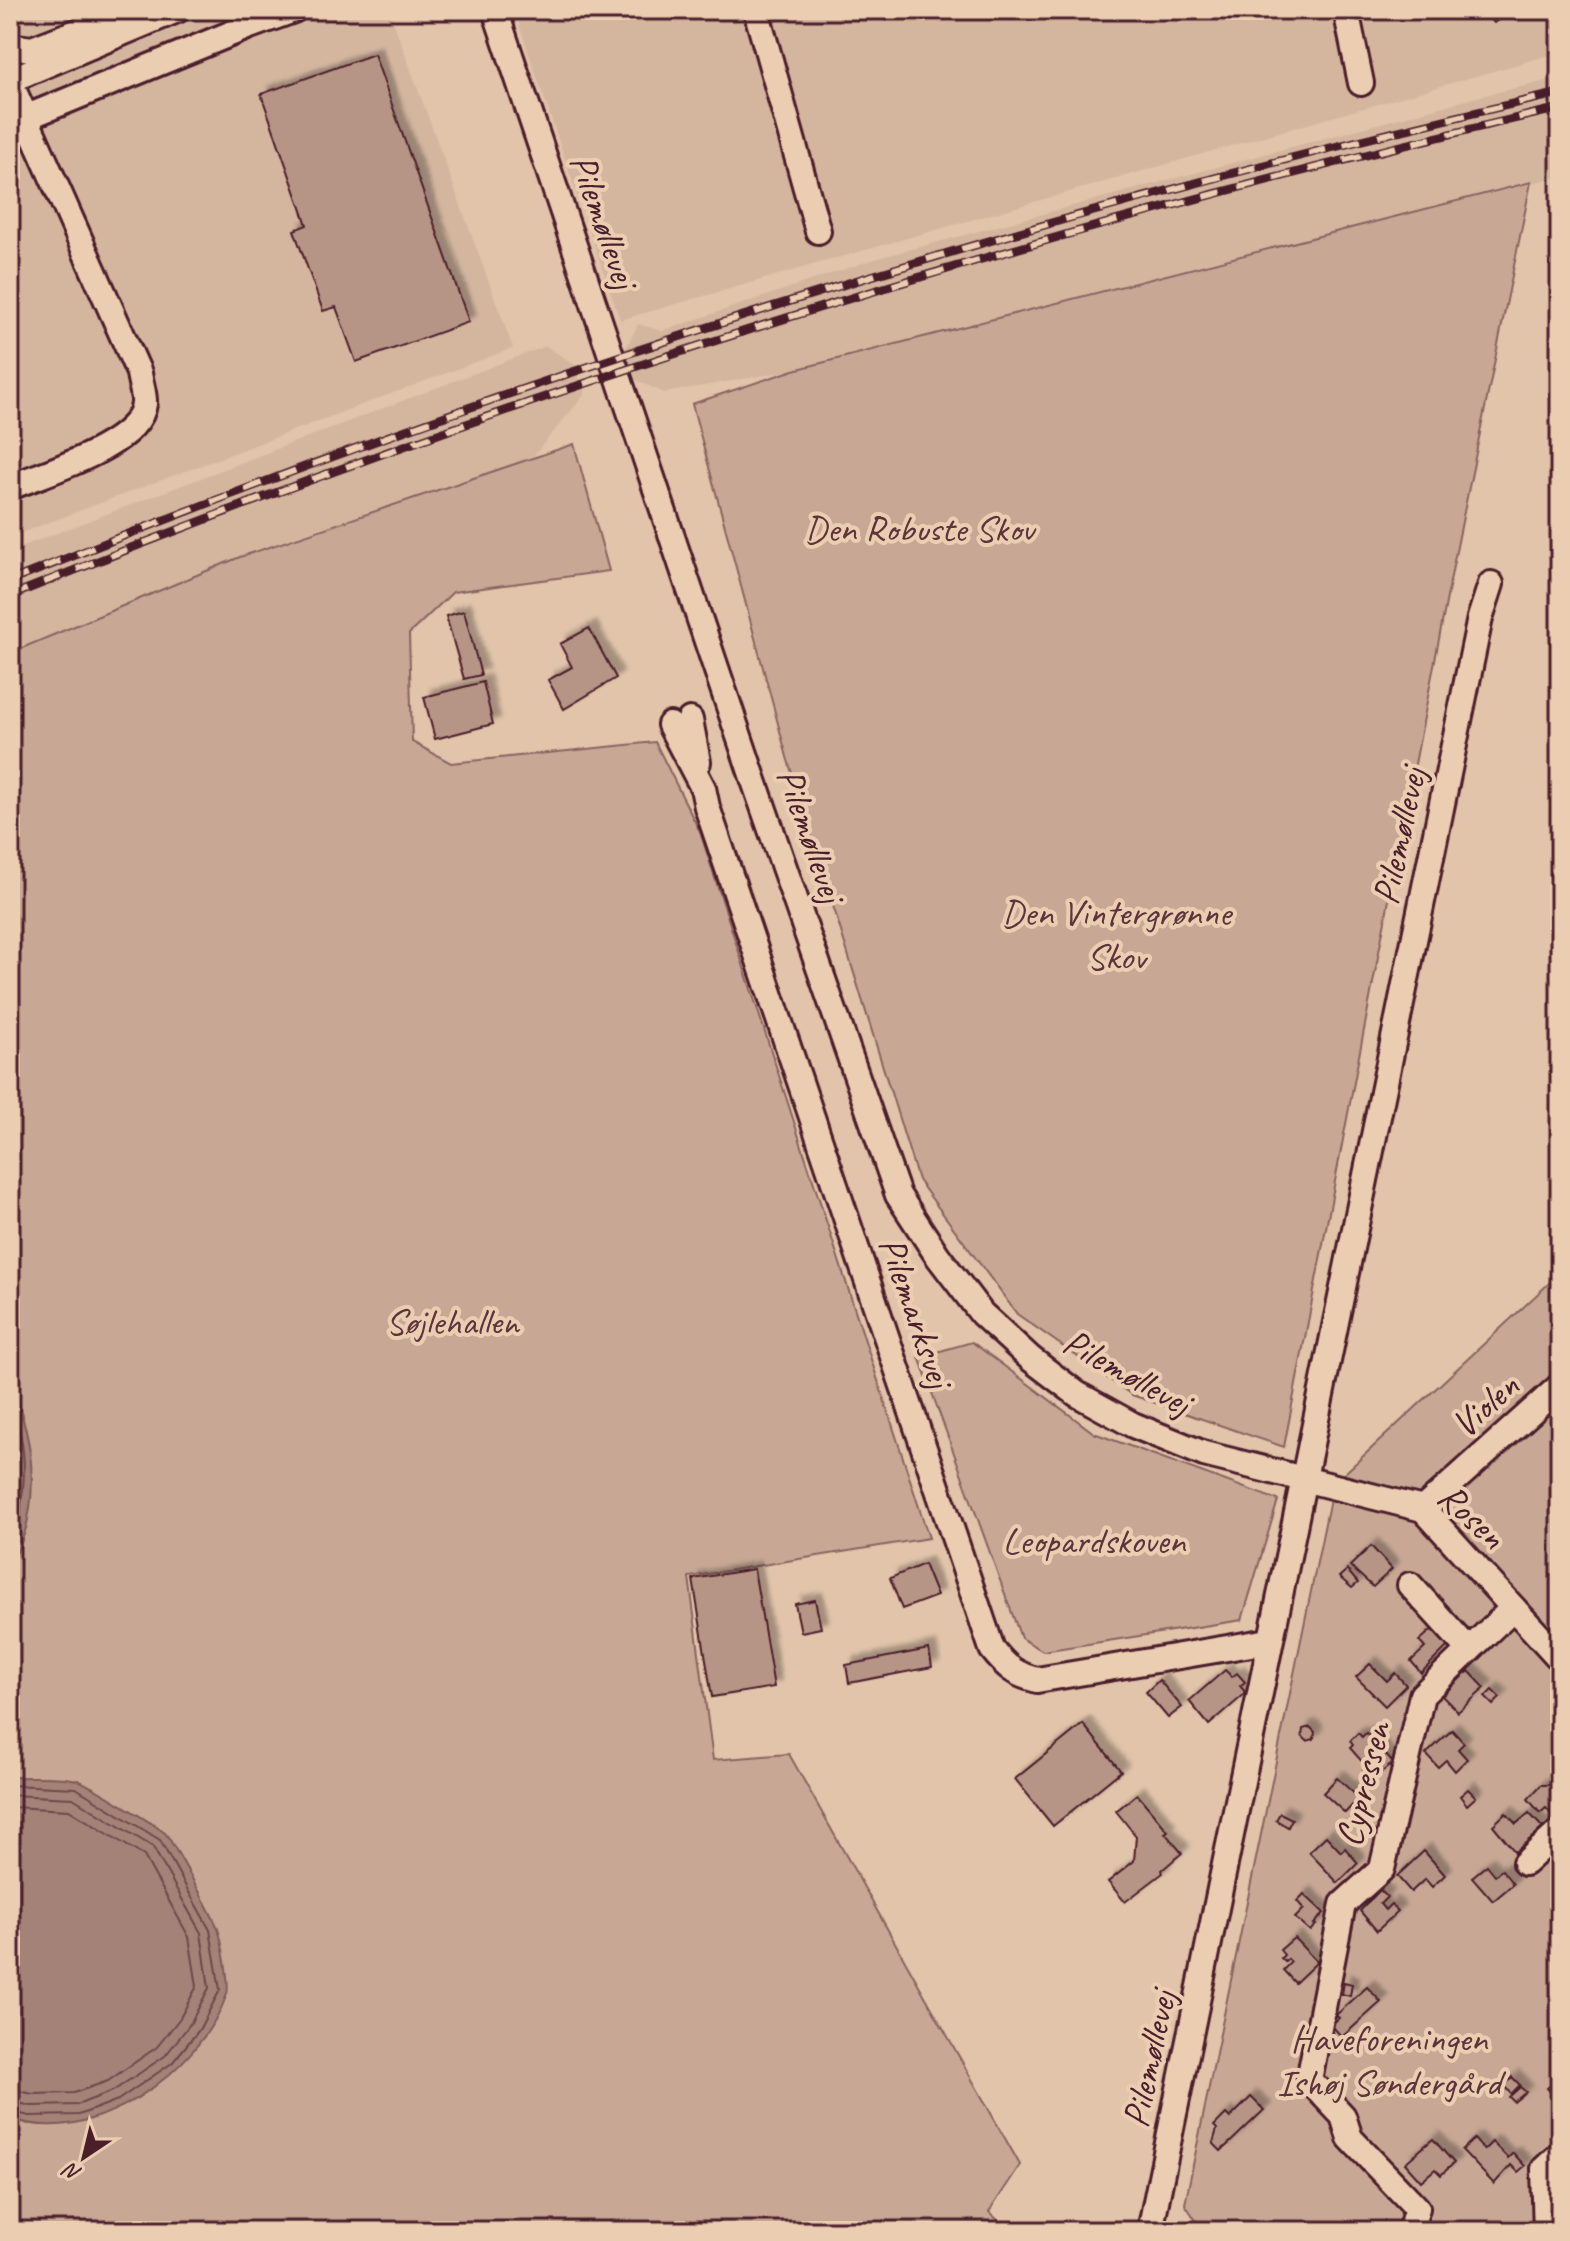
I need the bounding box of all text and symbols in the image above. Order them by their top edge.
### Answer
street label: Pilemøllevej [559,148,650,298]
park label: Den Robuste Skov [804,505,1037,552]
street label: Pilemøllevej [1362,759,1437,909]
street label: Pilemøllevej [766,762,857,912]
park label: Den Vintergrønne Skov [1001,889,1233,980]
street label: Pilemarksvej [868,1231,965,1397]
park label: Søjlehallen [385,1298,520,1345]
street label: Pilemøllevej [1055,1318,1203,1428]
street label: Violen [1441,1362,1529,1448]
street label: Rosen [1428,1473,1516,1560]
park label: Leopardskoven [1003,1517,1187,1564]
street label: Cypressen [1325,1715,1402,1851]
street label: Pilemøllevej [1112,1982,1187,2132]
park label: Haveforeningen Ishøj Søndergård [1277,2015,1507,2106]
north arrow [44,2117,124,2197]
text: N [57,2155,87,2188]

